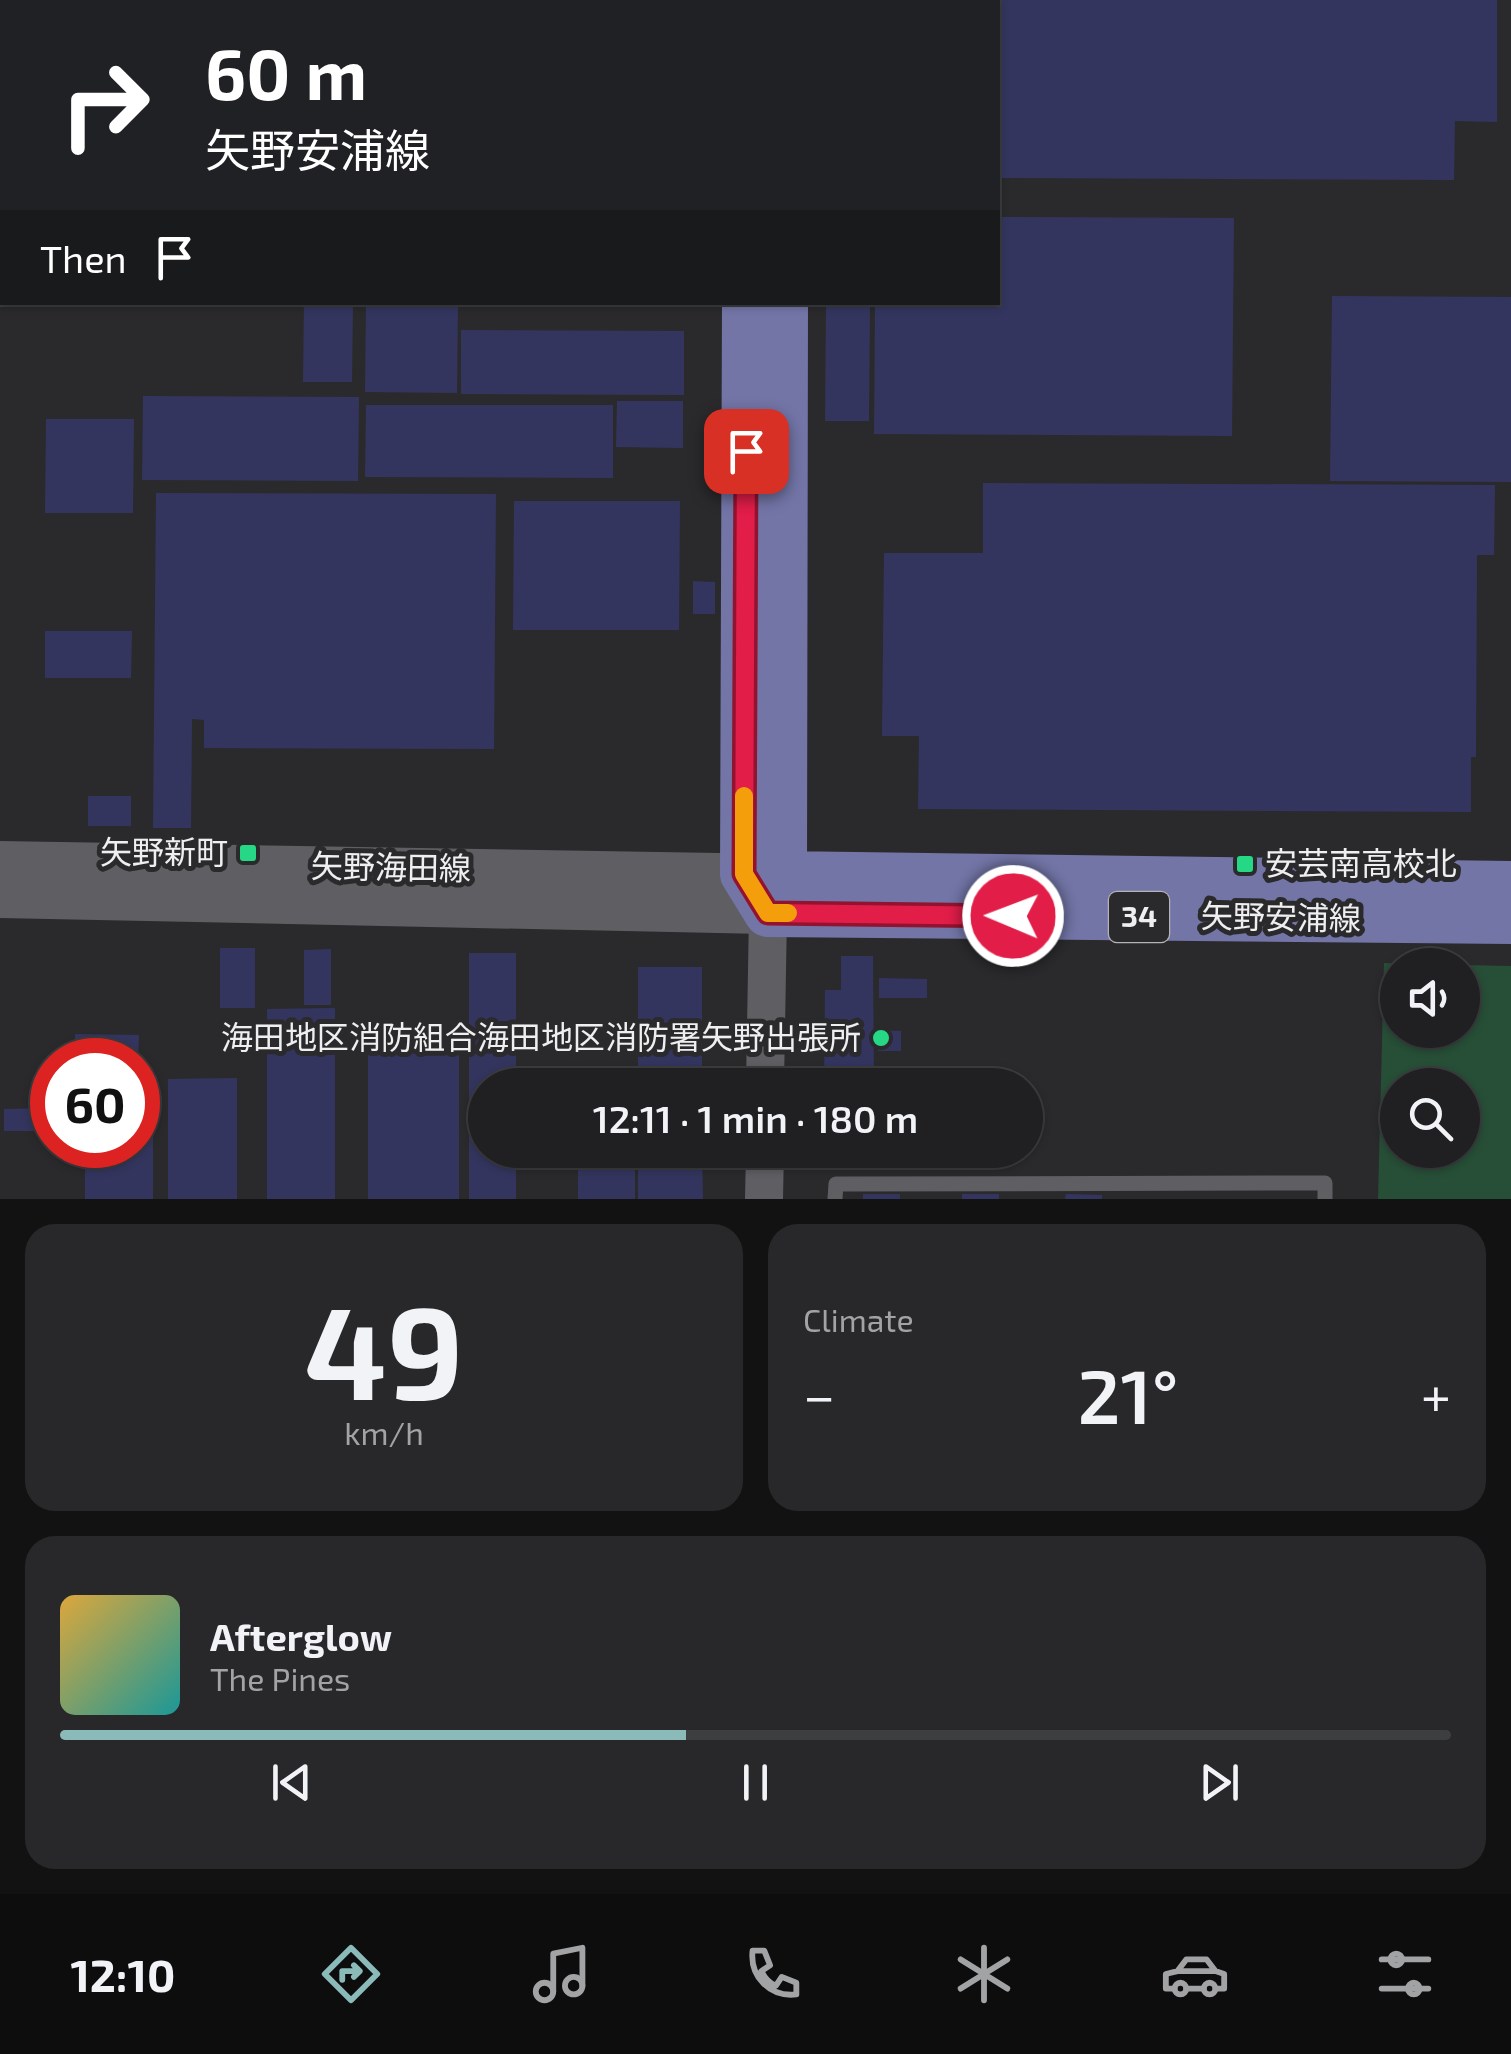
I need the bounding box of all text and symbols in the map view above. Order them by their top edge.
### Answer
text: 60 m [205,30,367,114]
icon: right [40,40,170,170]
text: 矢野安浦線 [205,122,430,176]
icon: arrive [147,230,202,285]
text: Then [40,235,127,281]
pin [704,409,789,494]
icon: arrive [719,424,774,479]
place label: 矢野新町 [100,832,228,870]
marker: 矢野新町 [237,842,259,864]
place label: 安芸南高校北 [1265,843,1457,881]
street label: 矢野海田線 [311,846,471,886]
marker: 安芸南高校北 [1234,853,1256,875]
position arrow [961,864,1065,968]
road number: 34 [1109,892,1169,942]
street label: 矢野安浦線 [1201,896,1361,936]
map controls [1380,948,1480,1168]
button: sound [1380,948,1480,1048]
place label: 海田地区消防組合海田地区消防署矢野出張所 [221,1017,861,1055]
marker: 海田地区消防組合海田地区消防署矢野出張所 [870,1027,892,1049]
speed limit sign: 60 [30,1038,160,1168]
button: search [1380,1068,1480,1168]
text: 12:11 · 1 min · 180 m [593,1095,918,1141]
text: 49 [304,1270,464,1426]
text: Climate [803,1300,914,1338]
text: 21° [1078,1349,1178,1439]
text: − [803,1361,835,1427]
text: + [1421,1361,1451,1427]
text: km/h [344,1413,424,1451]
text: Afterglow [210,1613,392,1659]
text: The Pines [210,1659,350,1697]
icon: previous [264,1755,319,1810]
icon: pause [728,1755,783,1810]
icon: next [1192,1755,1247,1810]
icon: directions [316,1939,386,2009]
icon: music [527,1939,597,2009]
icon: phone [738,1939,808,2009]
icon: climate [949,1939,1019,2009]
icon: car [1160,1939,1230,2009]
icon: filters [1370,1939,1440,2009]
text: 12:10 [70,1947,175,2001]

